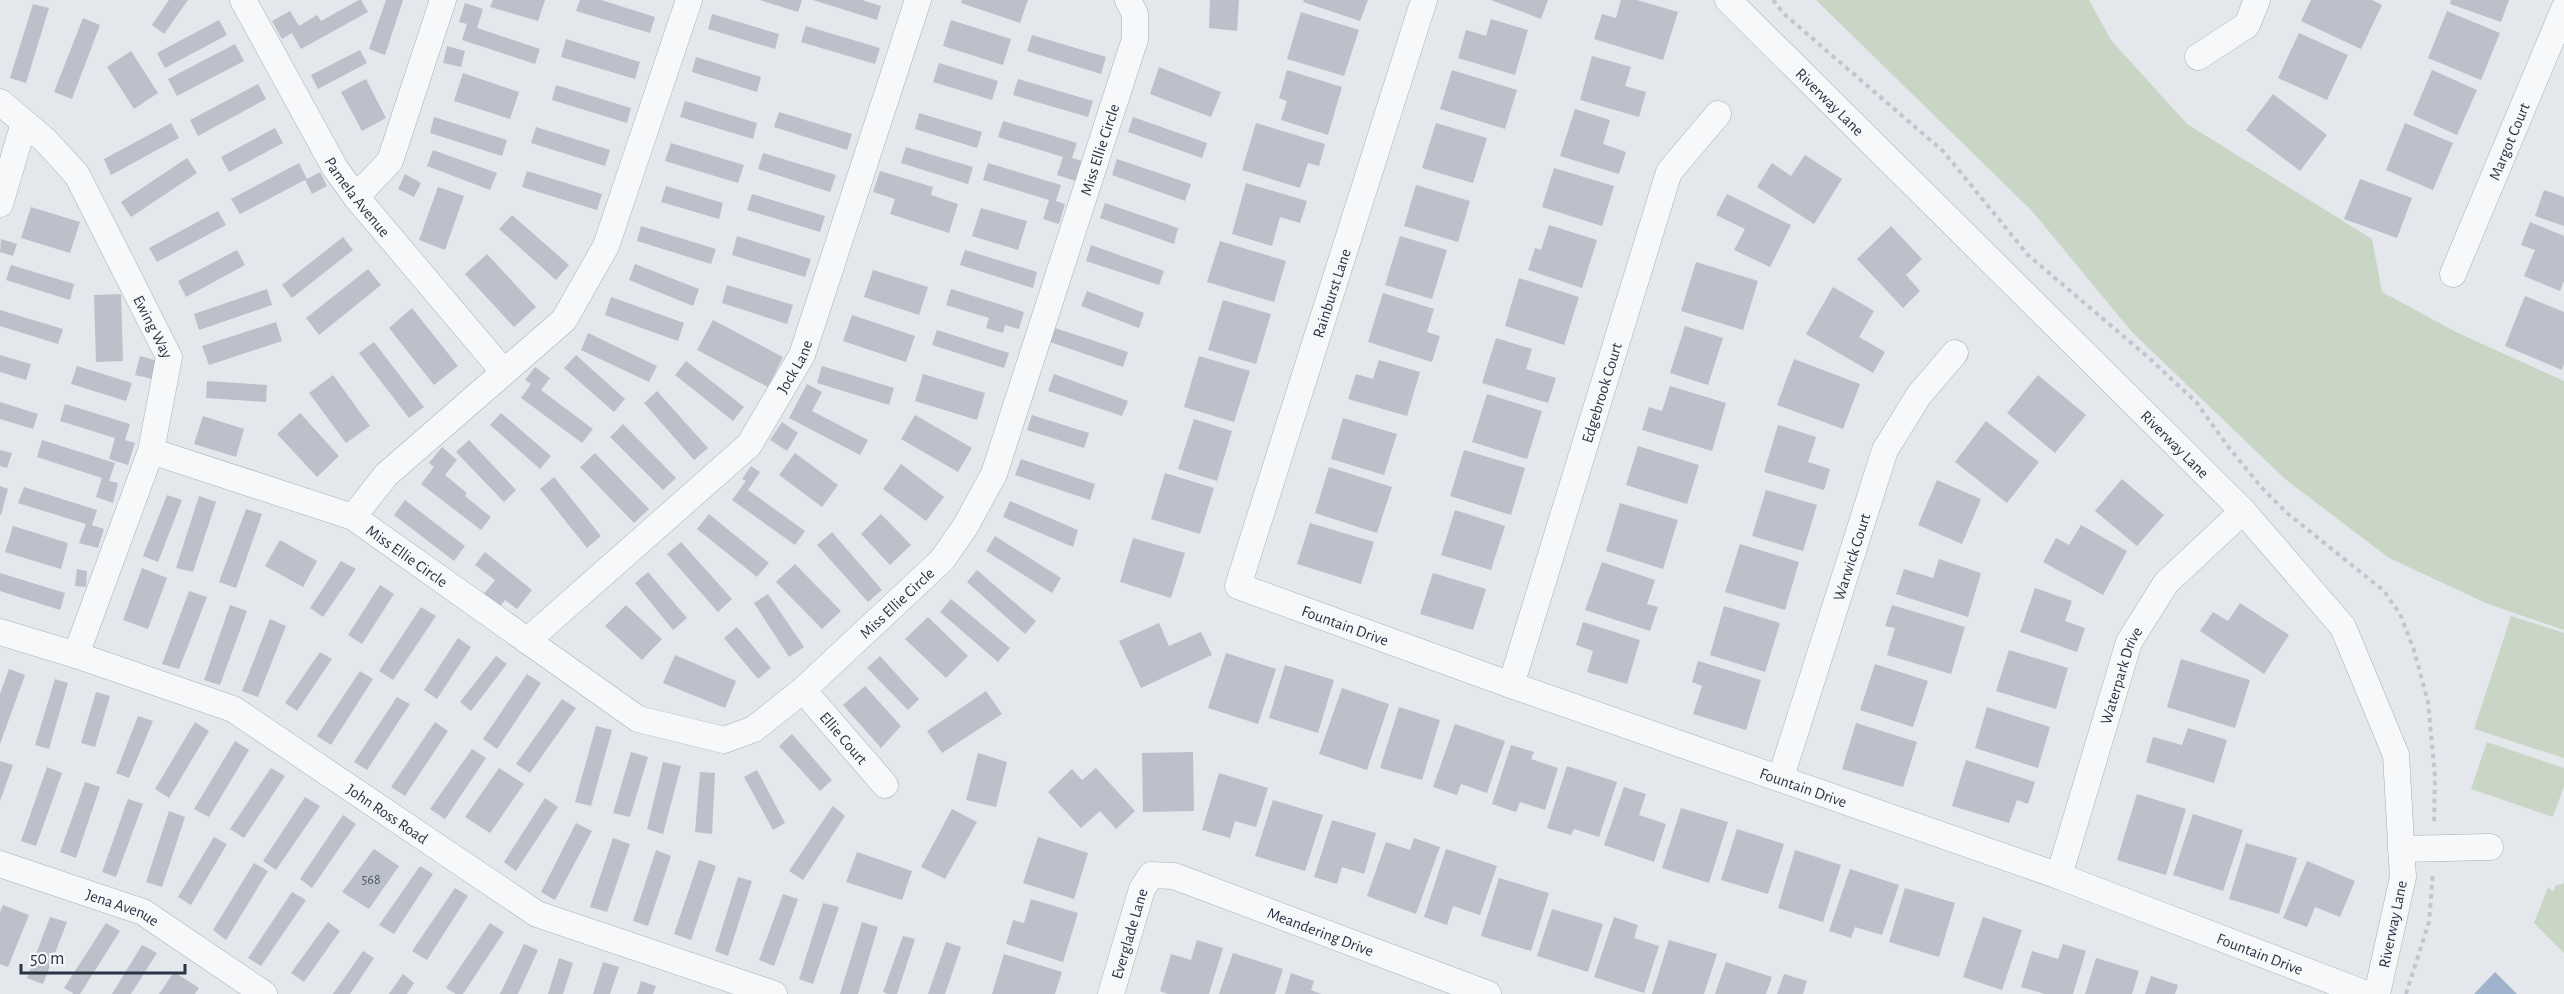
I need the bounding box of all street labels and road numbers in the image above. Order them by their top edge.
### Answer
street label: Riverway Lane [1792,65,1867,139]
street label: Margot Court [2486,100,2533,183]
street label: Miss Ellie Circle [1078,102,1122,198]
street label: Pamela Avenue [322,154,393,240]
street label: Rainburst Lane [1310,247,1354,340]
street label: Ewing Way [130,293,175,361]
street label: Jock Lane [774,338,815,396]
street label: Edgebrook Court [1579,341,1625,445]
street label: Riverway Lane [2137,407,2212,481]
street label: Warwick Court [1831,511,1873,603]
street label: Miss Ellie Circle [363,522,450,590]
street label: Miss Ellie Circle [857,565,938,642]
street label: Fountain Drive [1299,603,1391,649]
street label: Waterpark Drive [2098,624,2146,726]
street label: Ellie Court [817,709,870,768]
street label: Fountain Drive [1758,765,1849,810]
street label: John Ross Road [344,781,431,847]
street label: Riverway Lane [2376,879,2411,969]
street label: Jena Avenue [84,886,162,929]
street label: Everglade Lane [1109,887,1151,981]
street label: Meandering Drive [1265,905,1376,959]
street label: Fountain Drive [2214,930,2305,978]

